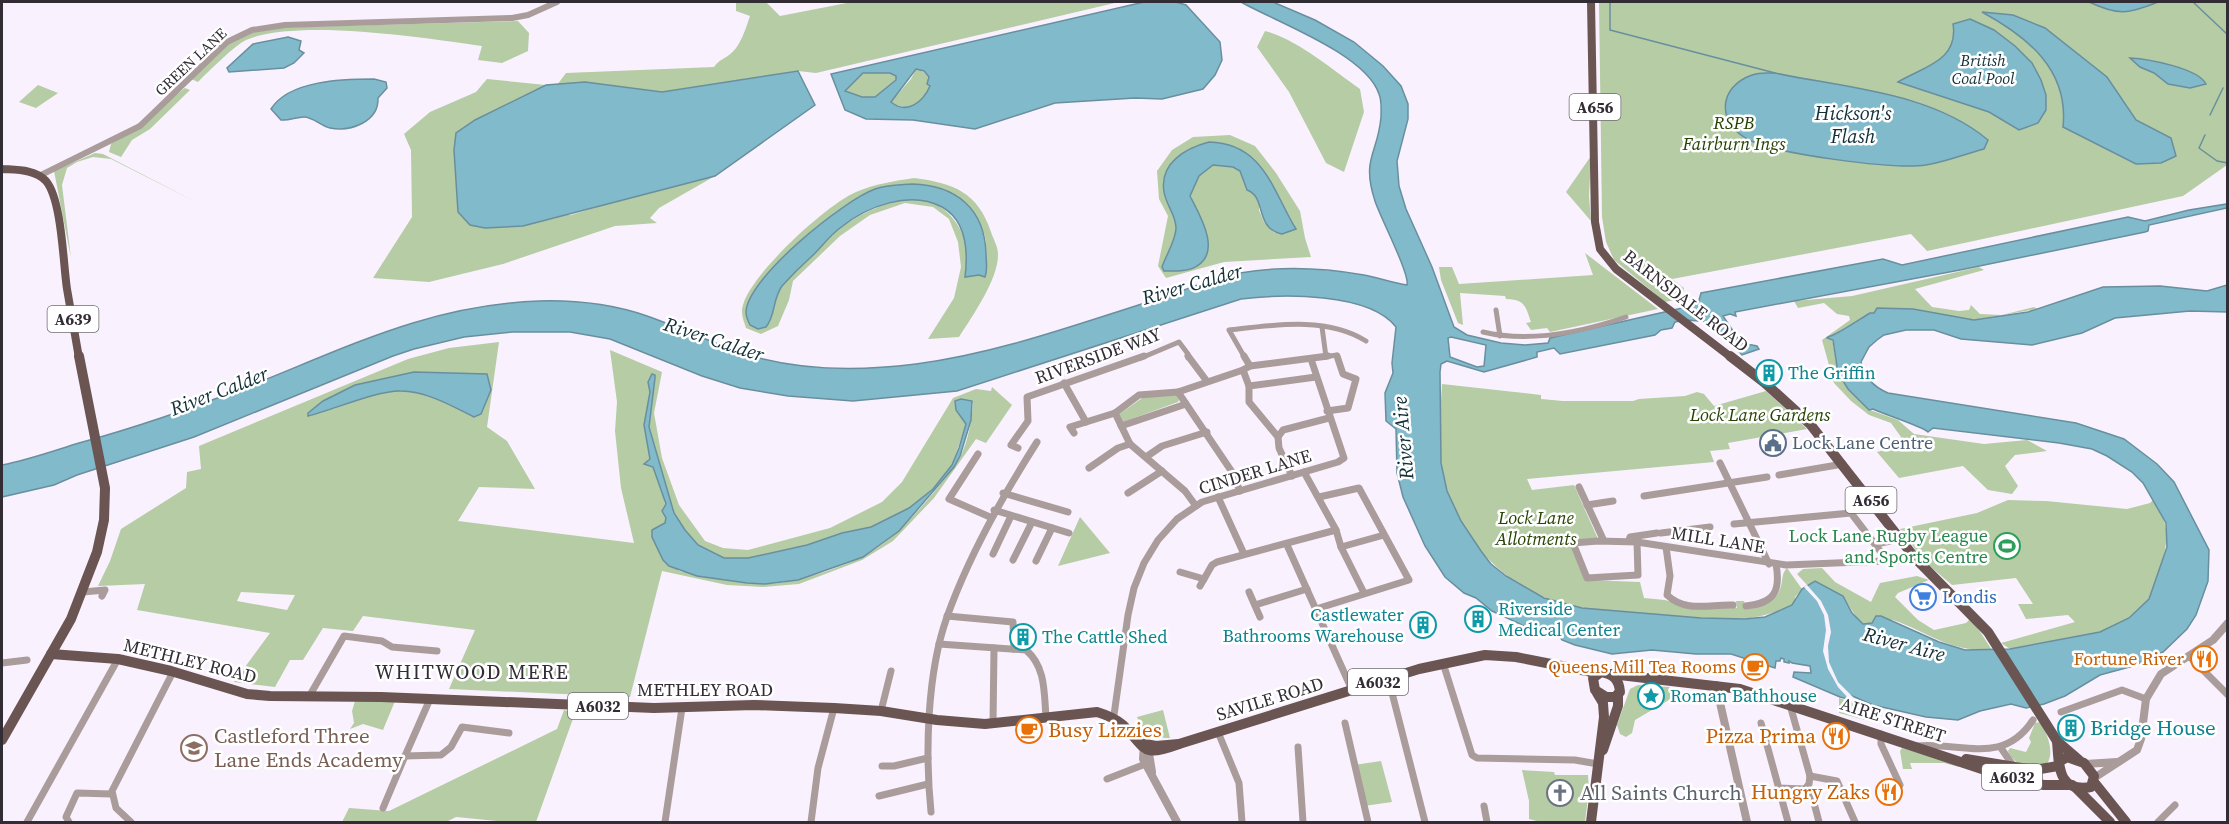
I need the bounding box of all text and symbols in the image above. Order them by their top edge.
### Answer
street label: GREEN LANE [150,23,231,100]
water label: British Coal Pool [1952,49,2015,89]
road number: A656 [1570,94,1620,120]
water label: Hickson's Flash [1813,99,1892,150]
park label: RSPB Fairburn Ings [1682,110,1786,156]
street label: BARNSDALE ROAD [1618,244,1754,358]
water label: River Calder [1137,256,1247,312]
road number: A639 [48,306,98,332]
water label: River Calder [660,309,768,369]
street label: RIVERSIDE WAY [1031,321,1165,390]
building icon: The Griffin [1754,358,1784,388]
water label: River Calder [165,359,273,423]
place label: The Griffin [1788,360,1876,385]
water label: River Aire [1385,395,1421,482]
park label: Lock Lane Gardens [1689,402,1831,427]
public building icon: Lock Lane Centre [1758,428,1788,458]
place label: Lock Lane Centre [1792,430,1933,455]
street label: CINDER LANE [1195,442,1314,501]
road number: A656 [1846,487,1896,513]
park label: Lock Lane Allotments [1495,505,1577,551]
street label: MILL LANE [1669,520,1767,559]
place label: Lock Lane Rugby League and Sports Centre [1789,523,1988,569]
sports icon: Lock Lane Rugby League and Sports Centre [1992,531,2022,561]
supermarket icon: Londis [1908,582,1938,612]
place label: Londis [1942,584,1997,609]
place label: Riverside Medical Center [1498,596,1621,642]
place label: Castlewater Bathrooms Warehouse [1222,602,1404,648]
building icon: Riverside Medical Center [1463,604,1493,634]
building icon: Castlewater Bathrooms Warehouse [1408,610,1438,640]
water label: River Aire [1859,619,1948,668]
building icon: The Cattle Shed [1008,622,1038,652]
place label: The Cattle Shed [1042,624,1167,649]
street label: METHLEY ROAD [121,632,259,689]
restaurant icon: Fortune River [2189,644,2219,674]
place label: Fortune River [2074,646,2184,671]
cafe icon: Queens Mill Tea Rooms [1740,652,1770,682]
place label: Queens Mill Tea Rooms [1548,654,1736,679]
district label: WHITWOOD MERE [375,658,569,686]
road number: A6032 [1348,669,1408,695]
street label: SAVILE ROAD [1213,670,1327,727]
street label: METHLEY ROAD [637,677,773,702]
place icon: Roman Bathhouse [1636,681,1666,711]
place label: Roman Bathhouse [1670,683,1817,708]
street label: AIRE STREET [1837,691,1949,748]
road number: A6032 [568,693,628,719]
building icon: Bridge House [2056,713,2086,743]
place label: Bridge House [2090,713,2216,742]
cafe icon: Busy Lizzies [1014,715,1044,745]
place label: Busy Lizzies [1048,715,1162,744]
place label: Castleford Three Lane Ends Academy [214,721,403,774]
place label: Pizza Prima [1706,721,1816,750]
restaurant icon: Pizza Prima [1821,721,1851,751]
school or university icon: Castleford Three Lane Ends Academy [179,733,209,763]
road number: A6032 [1982,764,2042,790]
place label: Hungry Zaks [1751,777,1870,806]
restaurant icon: Hungry Zaks [1874,777,1904,807]
church icon: All Saints Church [1545,778,1575,808]
place label: All Saints Church [1580,778,1742,807]

